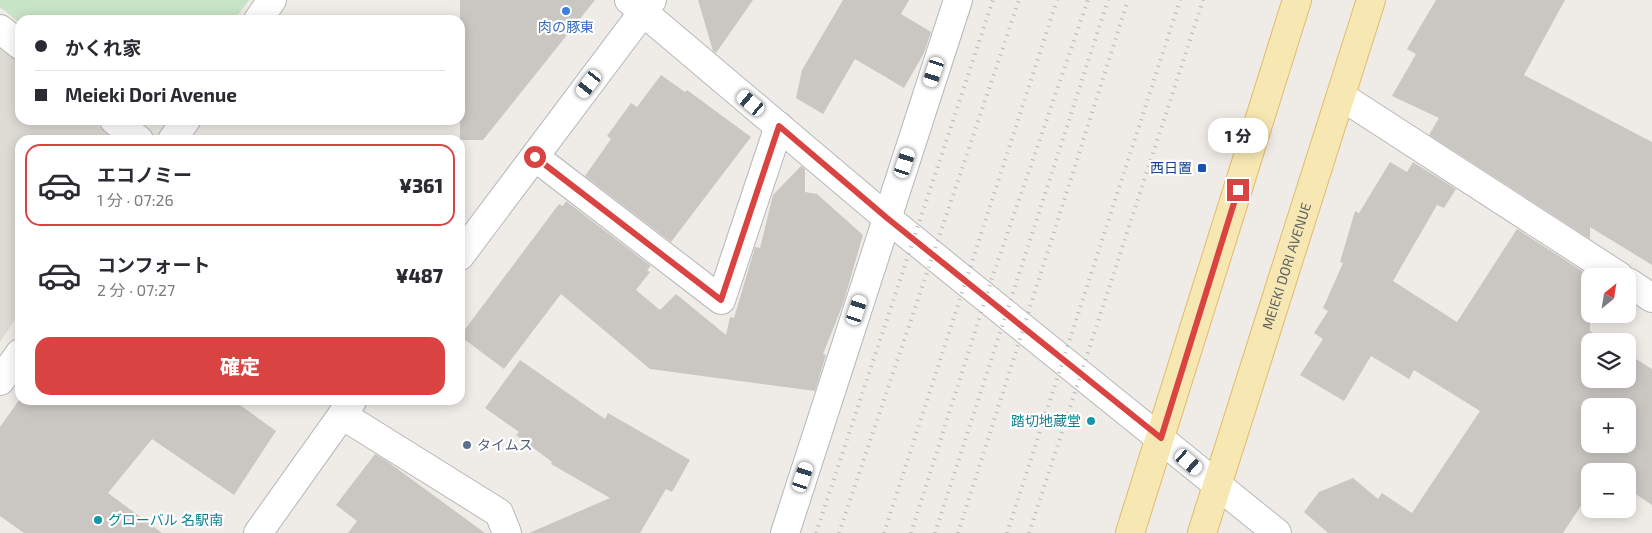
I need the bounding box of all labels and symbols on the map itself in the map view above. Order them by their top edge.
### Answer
marker: 肉の豚東 [560,5,572,17]
place label: 肉の豚東 [538,18,594,35]
car [922,55,945,89]
car [573,68,604,100]
car [734,88,767,118]
callout: 1 分 [1208,118,1268,152]
route start [524,146,546,168]
car [893,146,916,180]
place label: 西日置 [1150,159,1192,176]
marker: 西日置 [1196,162,1208,174]
route end [1227,179,1249,201]
street label: MEIEKI DORI AVENUE [1258,200,1314,332]
north arrow [1581,268,1636,322]
car [845,293,868,327]
place label: 踏切地蔵堂 [1011,412,1081,429]
marker: 踏切地蔵堂 [1085,415,1097,427]
place label: タイムス [477,436,533,453]
marker: タイムス [461,439,473,451]
car [1172,446,1205,478]
car [791,460,814,494]
place label: グローバル 名駅南 [108,511,223,528]
marker: グローバル 名駅南 [92,514,104,526]

